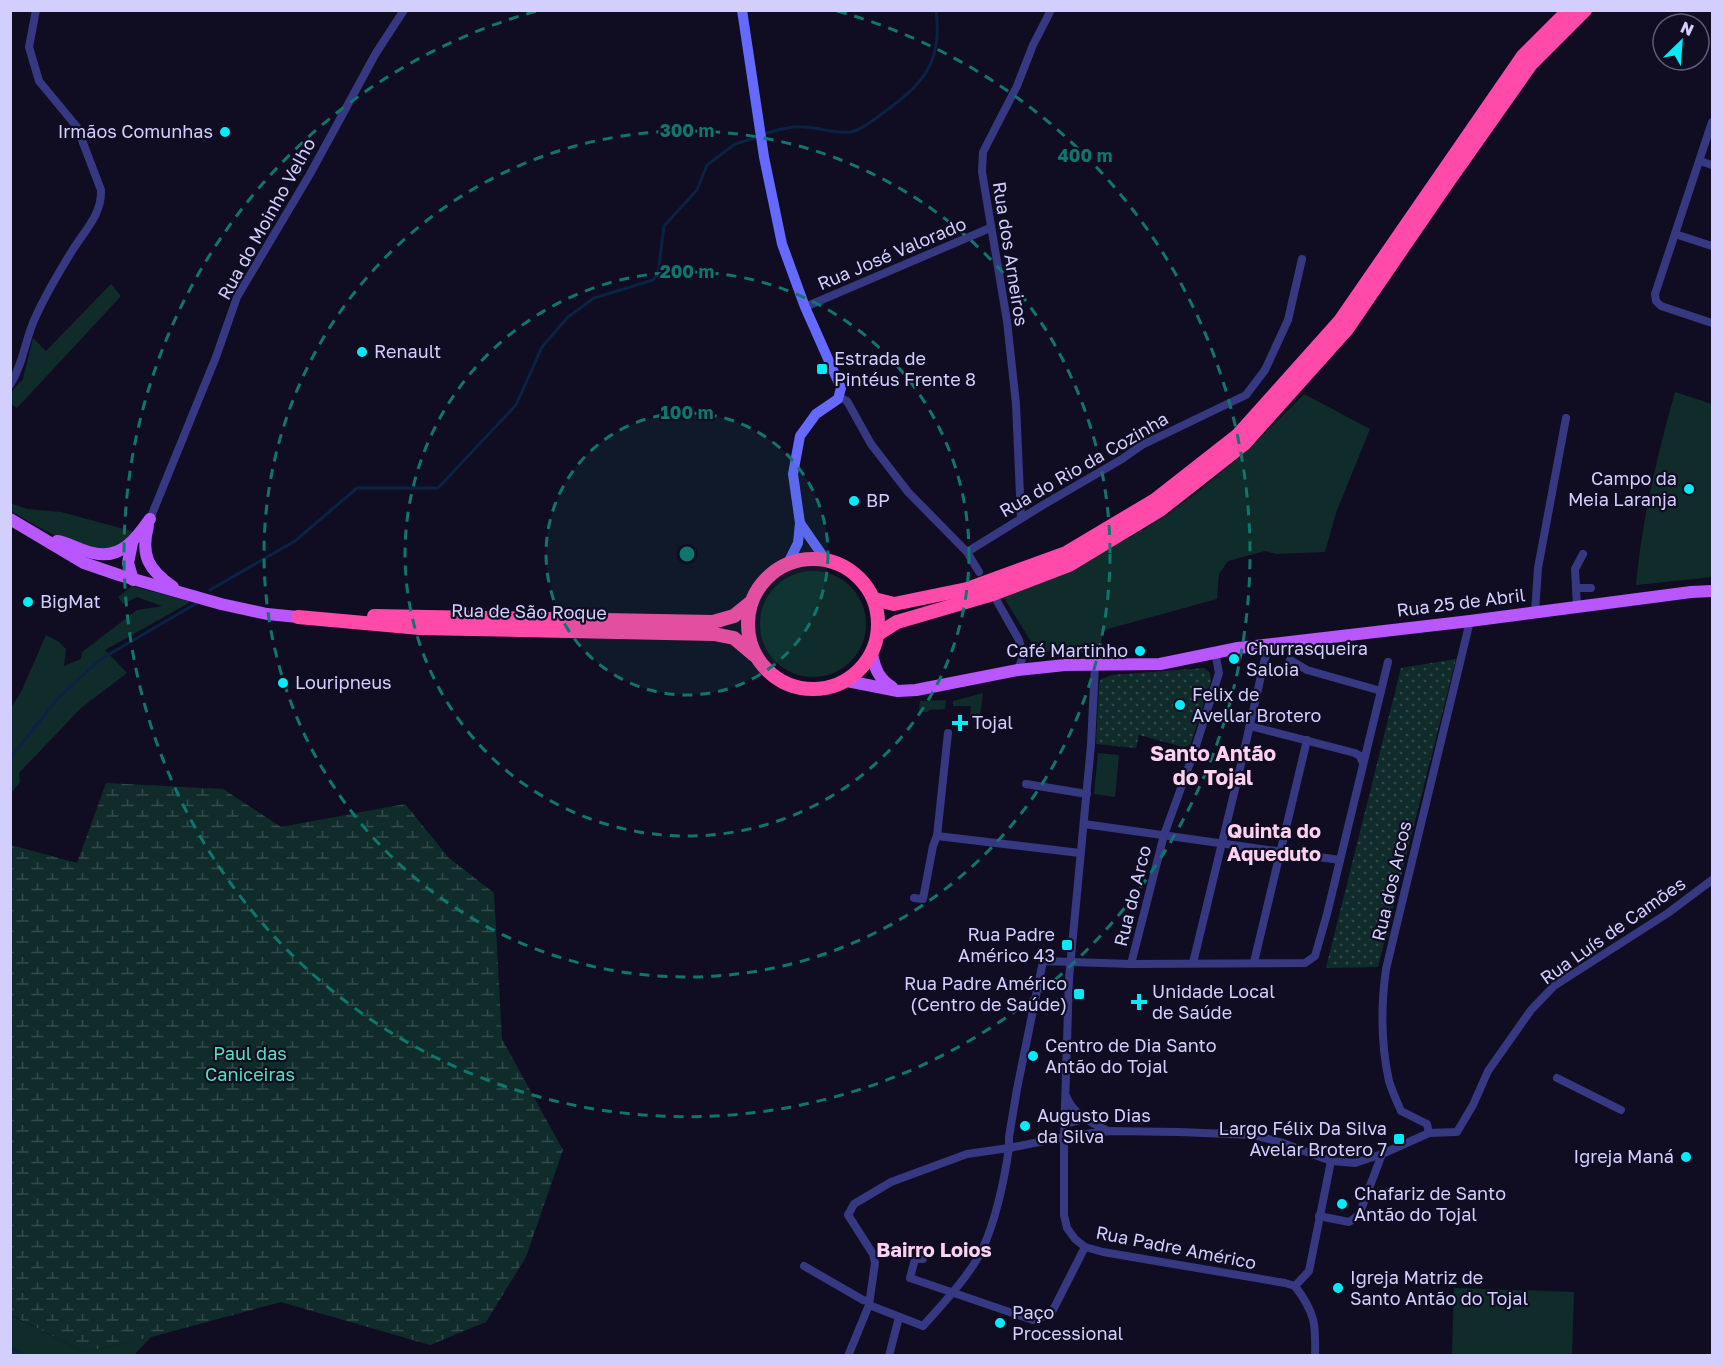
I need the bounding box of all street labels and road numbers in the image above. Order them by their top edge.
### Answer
street label: Rua do Moinho Velho [213,134,320,303]
street label: Rua dos Arneiros [989,180,1033,328]
street label: Rua José Valorado [814,212,969,294]
street label: Rua do Rio da Cozinha [995,407,1172,521]
street label: Rua 25 de Abril [1395,583,1527,621]
street label: Rua de São Roque [451,599,607,623]
street label: Rua dos Arcos [1367,819,1416,943]
street label: Rua do Arco [1109,843,1155,949]
street label: Rua Luís de Camões [1536,872,1689,989]
street label: Rua Padre Américo [1094,1221,1258,1273]

